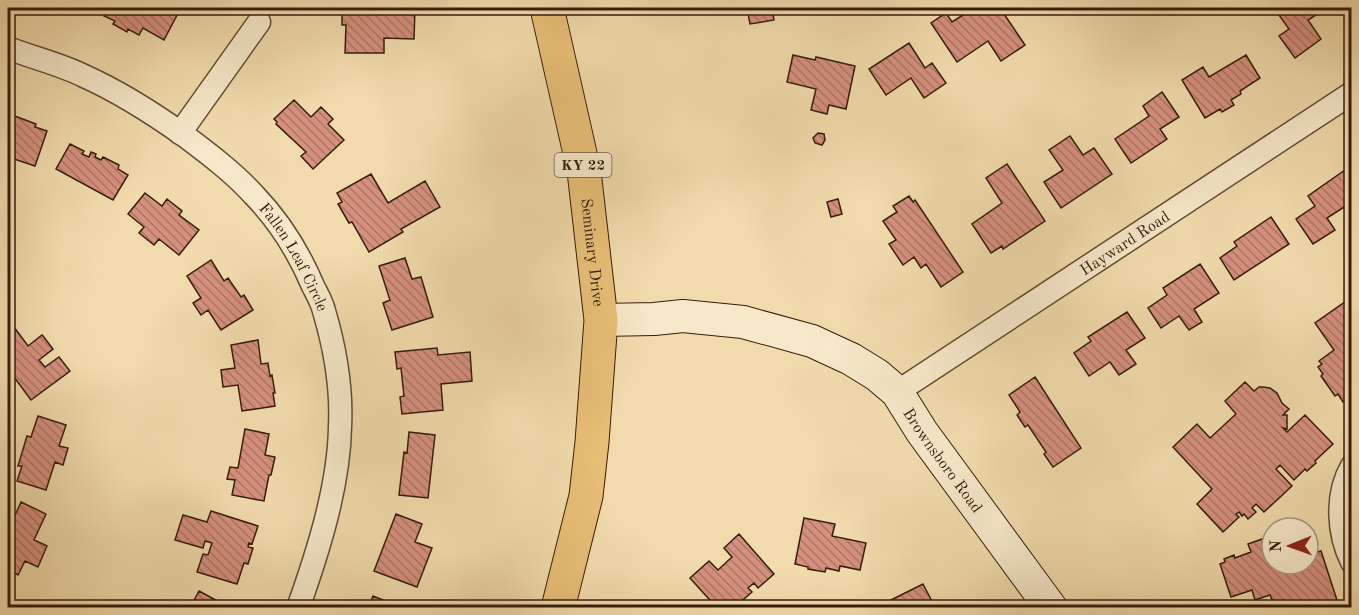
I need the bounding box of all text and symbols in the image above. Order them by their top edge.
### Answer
road number: KY 22 [554,153,612,177]
street label: Seminary Drive [577,198,605,308]
street label: Fallen Leaf Circle [255,201,330,314]
street label: Hayward Road [1078,209,1173,279]
street label: Brownsboro Road [899,406,984,516]
north arrow [1260,516,1320,576]
text: N [1269,539,1285,552]

